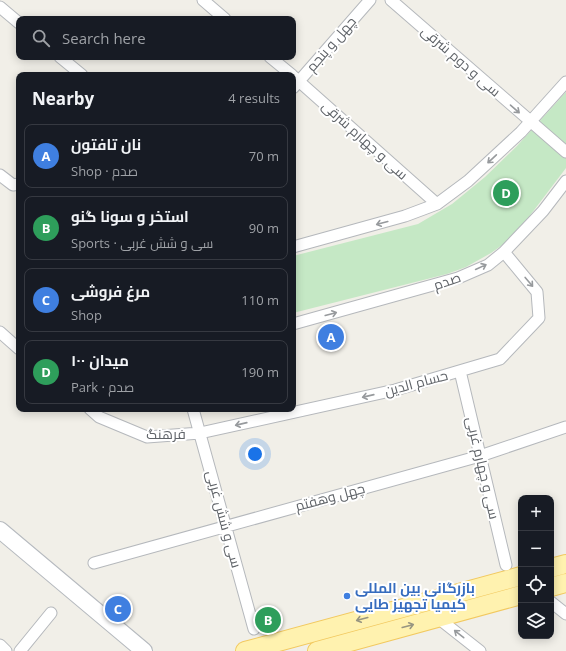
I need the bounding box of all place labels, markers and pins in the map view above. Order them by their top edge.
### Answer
pin: D [493,178,519,208]
pin: A [318,322,344,352]
place label: بازرگانی بین المللی کیمیا تجهیز طایی [355,578,475,613]
marker: بازرگانی بین المللی کیمیا تجهیز طایی [342,591,352,601]
pin: C [105,594,131,624]
pin: B [255,605,281,635]

